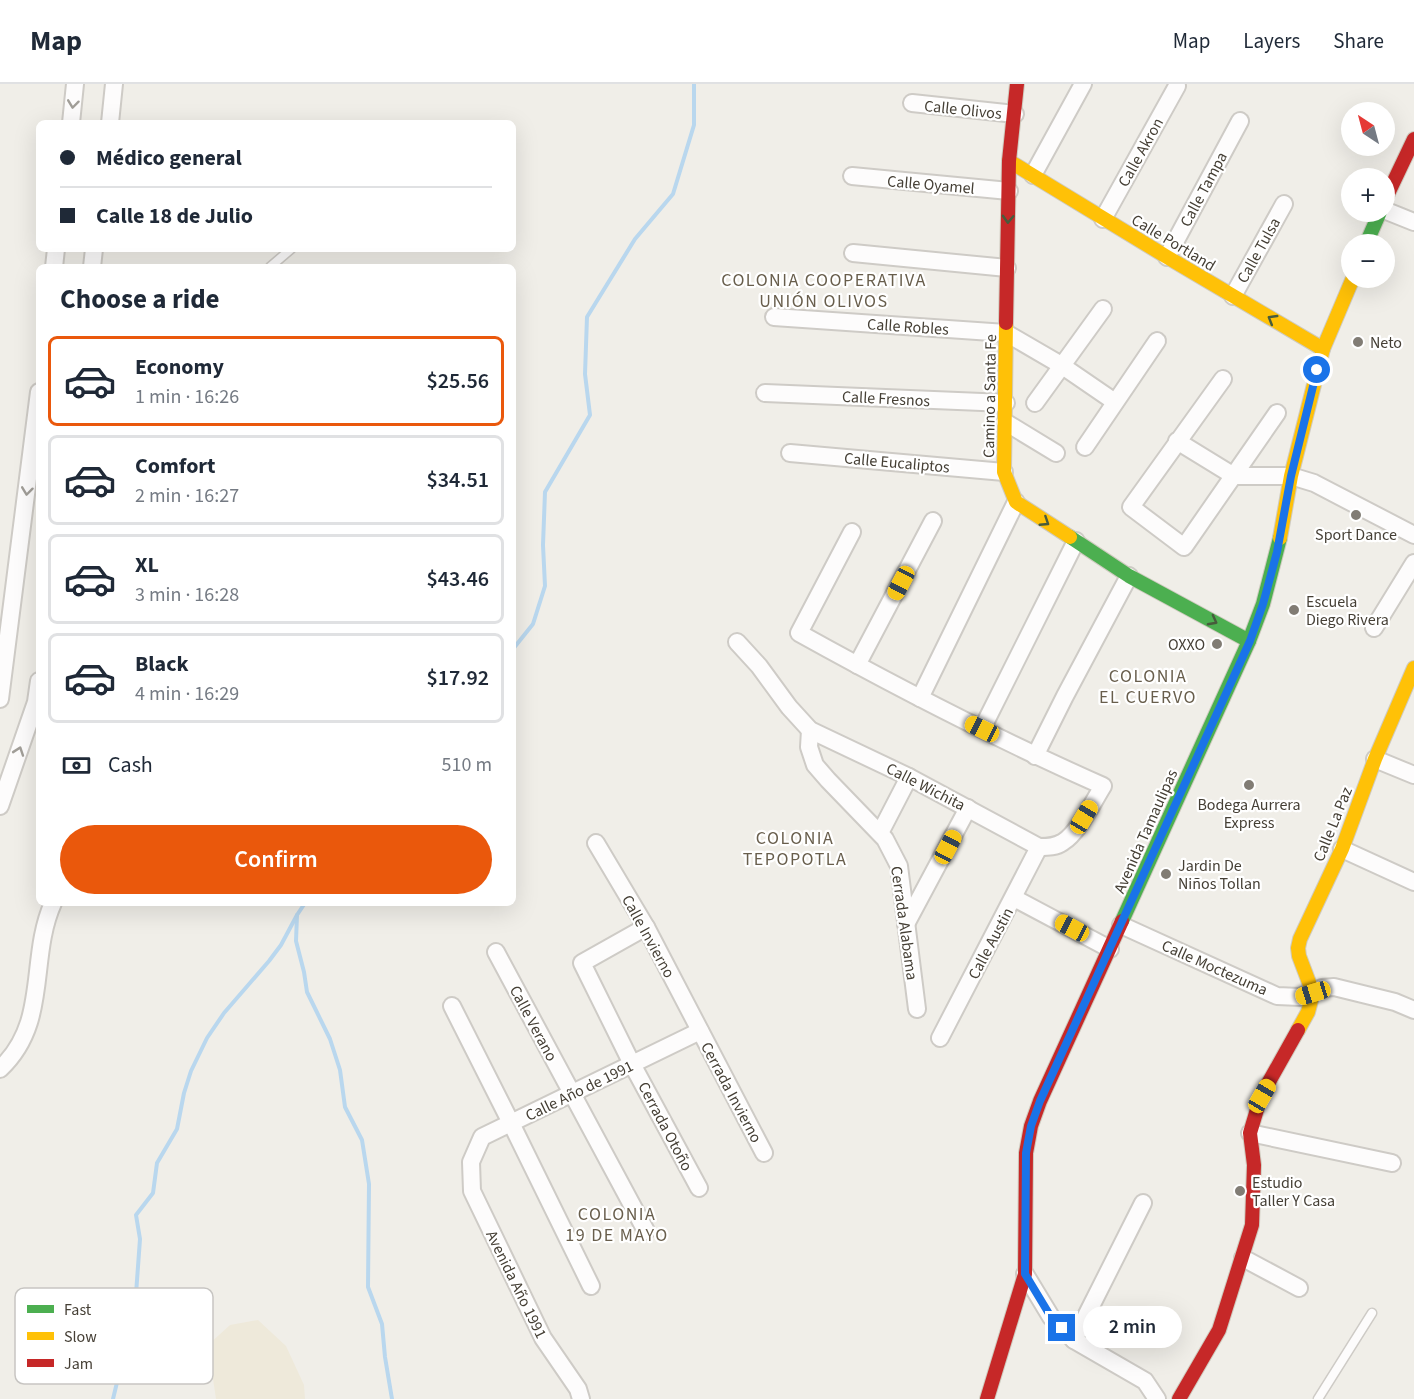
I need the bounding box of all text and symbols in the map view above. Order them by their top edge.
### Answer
text: Map [30,21,82,61]
text: Map [1173,26,1210,56]
text: Layers [1243,26,1300,56]
text: Share [1333,26,1384,56]
street label: Calle Olivos [923,95,1003,125]
one-way arrow [67,99,80,108]
north arrow [1341,102,1395,156]
map controls [1341,102,1395,288]
street label: Calle Akron [1113,114,1169,191]
text: Médico general [96,142,242,174]
street label: Calle Tampa [1175,148,1233,231]
button: + [1341,168,1395,222]
street label: Calle Oyamel [886,170,976,200]
text: Calle 18 de Julio [96,200,253,232]
street label: Calle Portland [1127,209,1220,277]
street label: Calle Tulsa [1232,214,1286,287]
one-way arrow [1002,215,1015,224]
button: − [1341,234,1395,288]
district label: COLONIA COOPERATIVA UNIÓN OLIVOS [721,268,927,314]
text: Choose a ride [60,280,220,319]
street label: Calle Robles [866,313,950,341]
one-way arrow [1268,315,1278,327]
place label: Neto [1370,332,1402,354]
street label: Camino a Santa Fe [978,334,1002,458]
marker: Neto [1351,335,1365,349]
text: Economy [135,351,224,383]
icon: car [63,354,117,408]
route start [1303,356,1330,383]
text: $25.56 [427,365,489,397]
text: 1 min · 16:26 [135,383,239,411]
street label: Calle Fresnos [841,386,931,412]
street label: Calle Eucaliptos [843,447,951,479]
text: Comfort [135,450,216,482]
icon: car [63,453,117,507]
text: $34.51 [427,464,489,496]
text: 2 min · 16:27 [135,482,239,510]
one-way arrow [21,487,33,496]
marker: Sport Dance [1349,508,1363,522]
one-way arrow [1039,514,1050,525]
place label: Sport Dance [1315,524,1397,546]
text: XL [135,549,159,581]
icon: car [63,552,117,606]
text: $43.46 [427,563,489,595]
car [885,563,917,603]
text: 3 min · 16:28 [135,581,239,609]
place label: Escuela Diego Rivera [1306,591,1389,631]
marker: Escuela Diego Rivera [1287,603,1301,617]
one-way arrow [1206,614,1217,625]
place label: OXXO [1168,634,1205,656]
marker: OXXO [1210,637,1224,651]
text: Black [135,648,189,680]
icon: car [63,651,117,705]
text: $17.92 [427,662,489,694]
district label: COLONIA EL CUERVO [1099,664,1197,710]
text: 4 min · 16:29 [135,680,239,708]
car [962,713,1002,745]
one-way arrow [12,746,25,757]
icon: cash [60,749,93,782]
text: Cash [108,749,153,781]
text: 510 m [442,751,492,779]
street label: Calle Wichita [882,758,969,816]
street label: Avenida Tamaulipas [1109,766,1183,897]
marker: Bodega Aurrera Express [1242,778,1256,792]
street label: Calle La Paz [1308,784,1358,865]
place label: Bodega Aurrera Express [1197,794,1301,834]
car [1067,797,1101,837]
button: Confirm [60,825,492,894]
district label: COLONIA TEPOPOTLA [743,826,847,872]
car [932,827,964,867]
place label: Jardin De Niños Tollan [1178,855,1261,895]
street label: Cerrada Alabama [885,865,923,982]
marker: Jardin De Niños Tollan [1159,867,1173,881]
street label: Calle Invierno [616,891,680,982]
street label: Calle Austin [963,904,1019,983]
car [1052,912,1092,944]
street label: Calle Moctezuma [1158,935,1271,1001]
car [1293,979,1333,1007]
street label: Calle Verano [504,982,562,1065]
street label: Cerrada Invierno [695,1038,767,1147]
street label: Calle Año de 1991 [522,1055,637,1127]
car [1245,1076,1279,1116]
street label: Cerrada Otoño [632,1078,698,1175]
place label: Estudio Taller Y Casa [1252,1172,1335,1212]
marker: Estudio Taller Y Casa [1233,1184,1247,1198]
district label: COLONIA 19 DE MAYO [565,1202,669,1248]
street label: Avenida Año 1991 [480,1227,552,1342]
legend [15,1288,213,1384]
text: Fast [64,1299,92,1321]
callout: 2 min [1083,1307,1182,1349]
text: 2 min [1109,1313,1156,1341]
route end [1048,1314,1075,1341]
text: Slow [64,1326,97,1348]
text: Jam [64,1353,93,1375]

